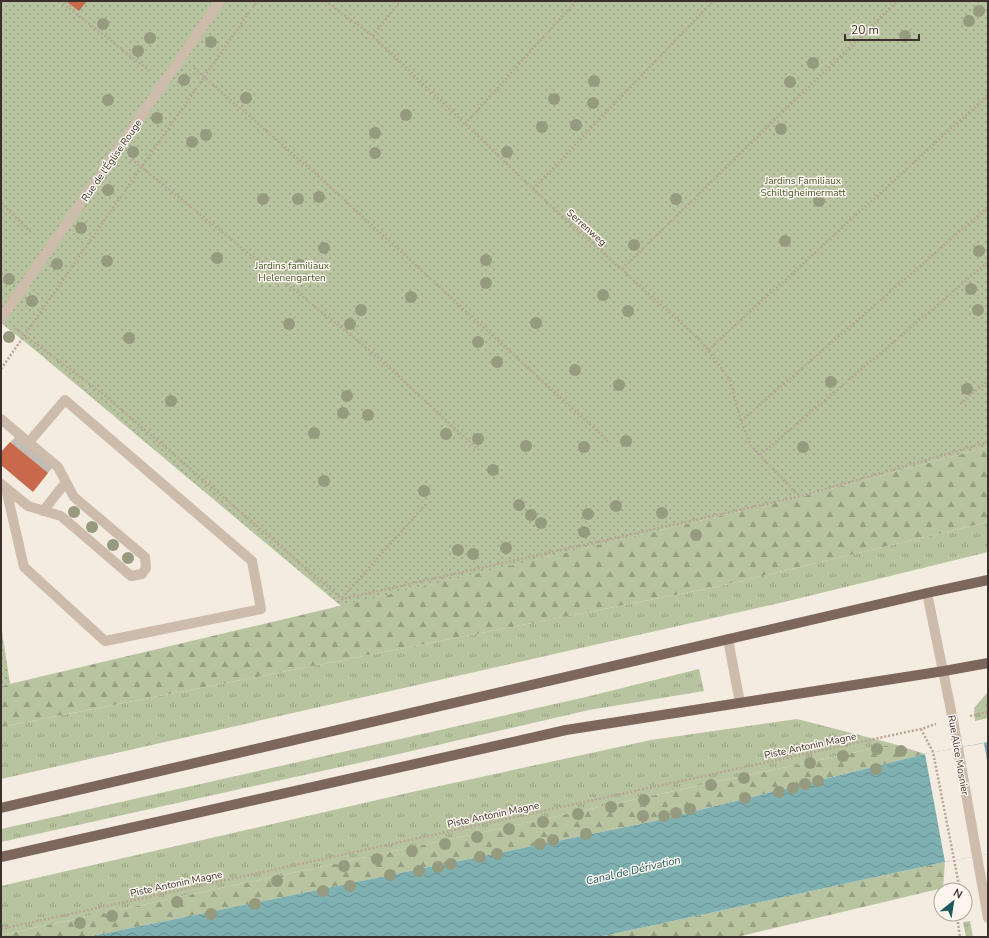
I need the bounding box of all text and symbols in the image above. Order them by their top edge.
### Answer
scale bar [845,16,919,42]
text: 20 m [851,22,879,38]
street label: Rue de l'Église Rouge [78,117,145,204]
park label: Jardins Familiaux Schiltigheimermatt [761,174,846,200]
street label: Serrenweg [563,206,609,249]
park label: Jardins familiaux Helenengarten [254,259,330,285]
street label: Rue Alice Mosnier [944,714,972,797]
street label: Piste Antonin Magne [763,729,857,763]
street label: Piste Antonin Magne [446,798,540,832]
water label: Canal de Dérivation [584,852,682,889]
street label: Piste Antonin Magne [129,867,223,901]
north arrow [933,882,973,922]
text: N [950,885,965,902]

